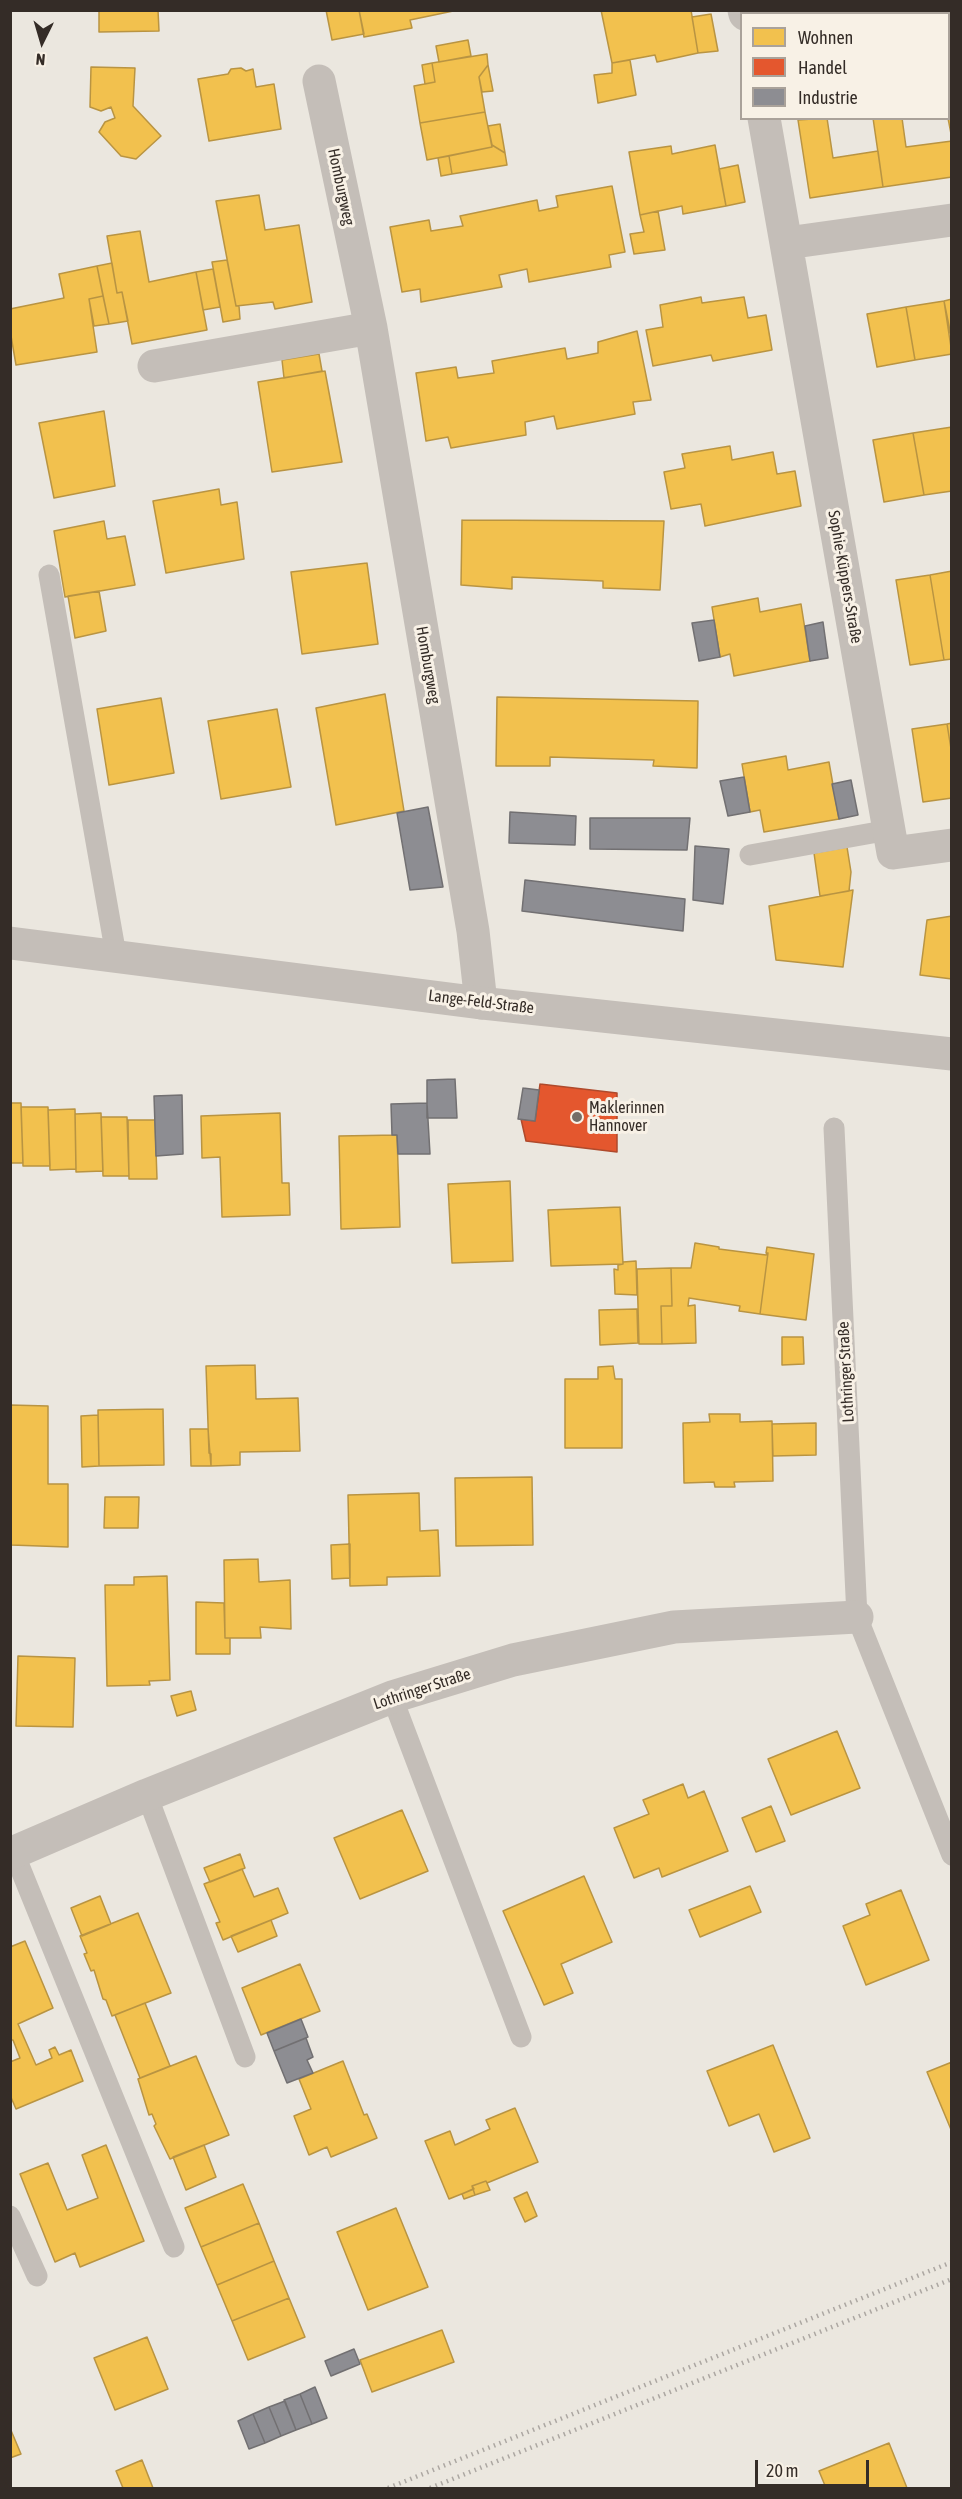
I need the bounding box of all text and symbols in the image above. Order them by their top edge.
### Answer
north arrow [12,12,72,72]
legend [740,12,950,120]
text: Wohnen [798,27,853,48]
text: N [35,51,46,69]
text: Handel [798,57,847,78]
text: Industrie [798,87,858,108]
street label: Homburgweg [323,147,359,227]
street label: Sophie-Küppers-Straße [824,509,866,645]
street label: Homburgweg [412,625,444,705]
street label: Lange-Feld-Straße [427,986,535,1018]
place label: Maklerinnen Hannover [589,1098,664,1136]
marker: Maklerinnen Hannover [570,1110,584,1124]
street label: Lothringer Straße [834,1321,858,1423]
street label: Lothringer Straße [371,1664,473,1714]
scale bar [758,2448,872,2486]
text: 20 m [766,2460,798,2481]

